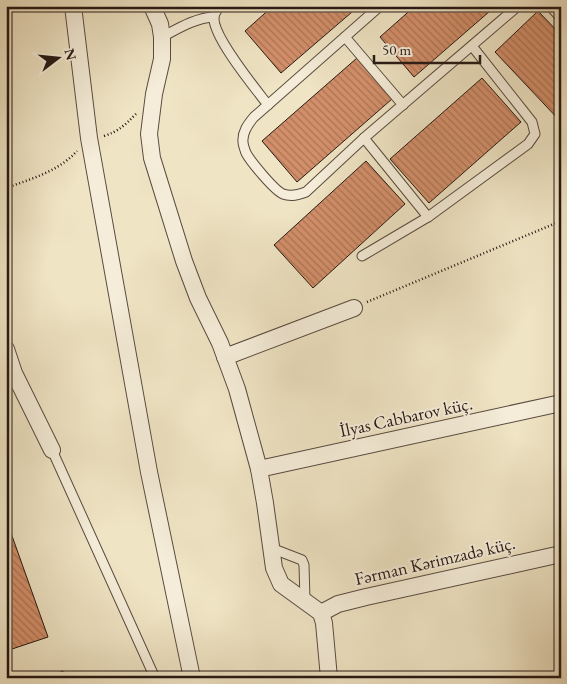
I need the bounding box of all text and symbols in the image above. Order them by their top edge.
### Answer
north arrow [32,32,82,82]
scale bar [374,32,481,64]
text: 50 m [382,40,411,59]
text: N [60,46,81,63]
street label: İlyas Cabbarov küç. [337,391,475,442]
street label: Fərman Kərimzadə küç. [352,531,517,590]

